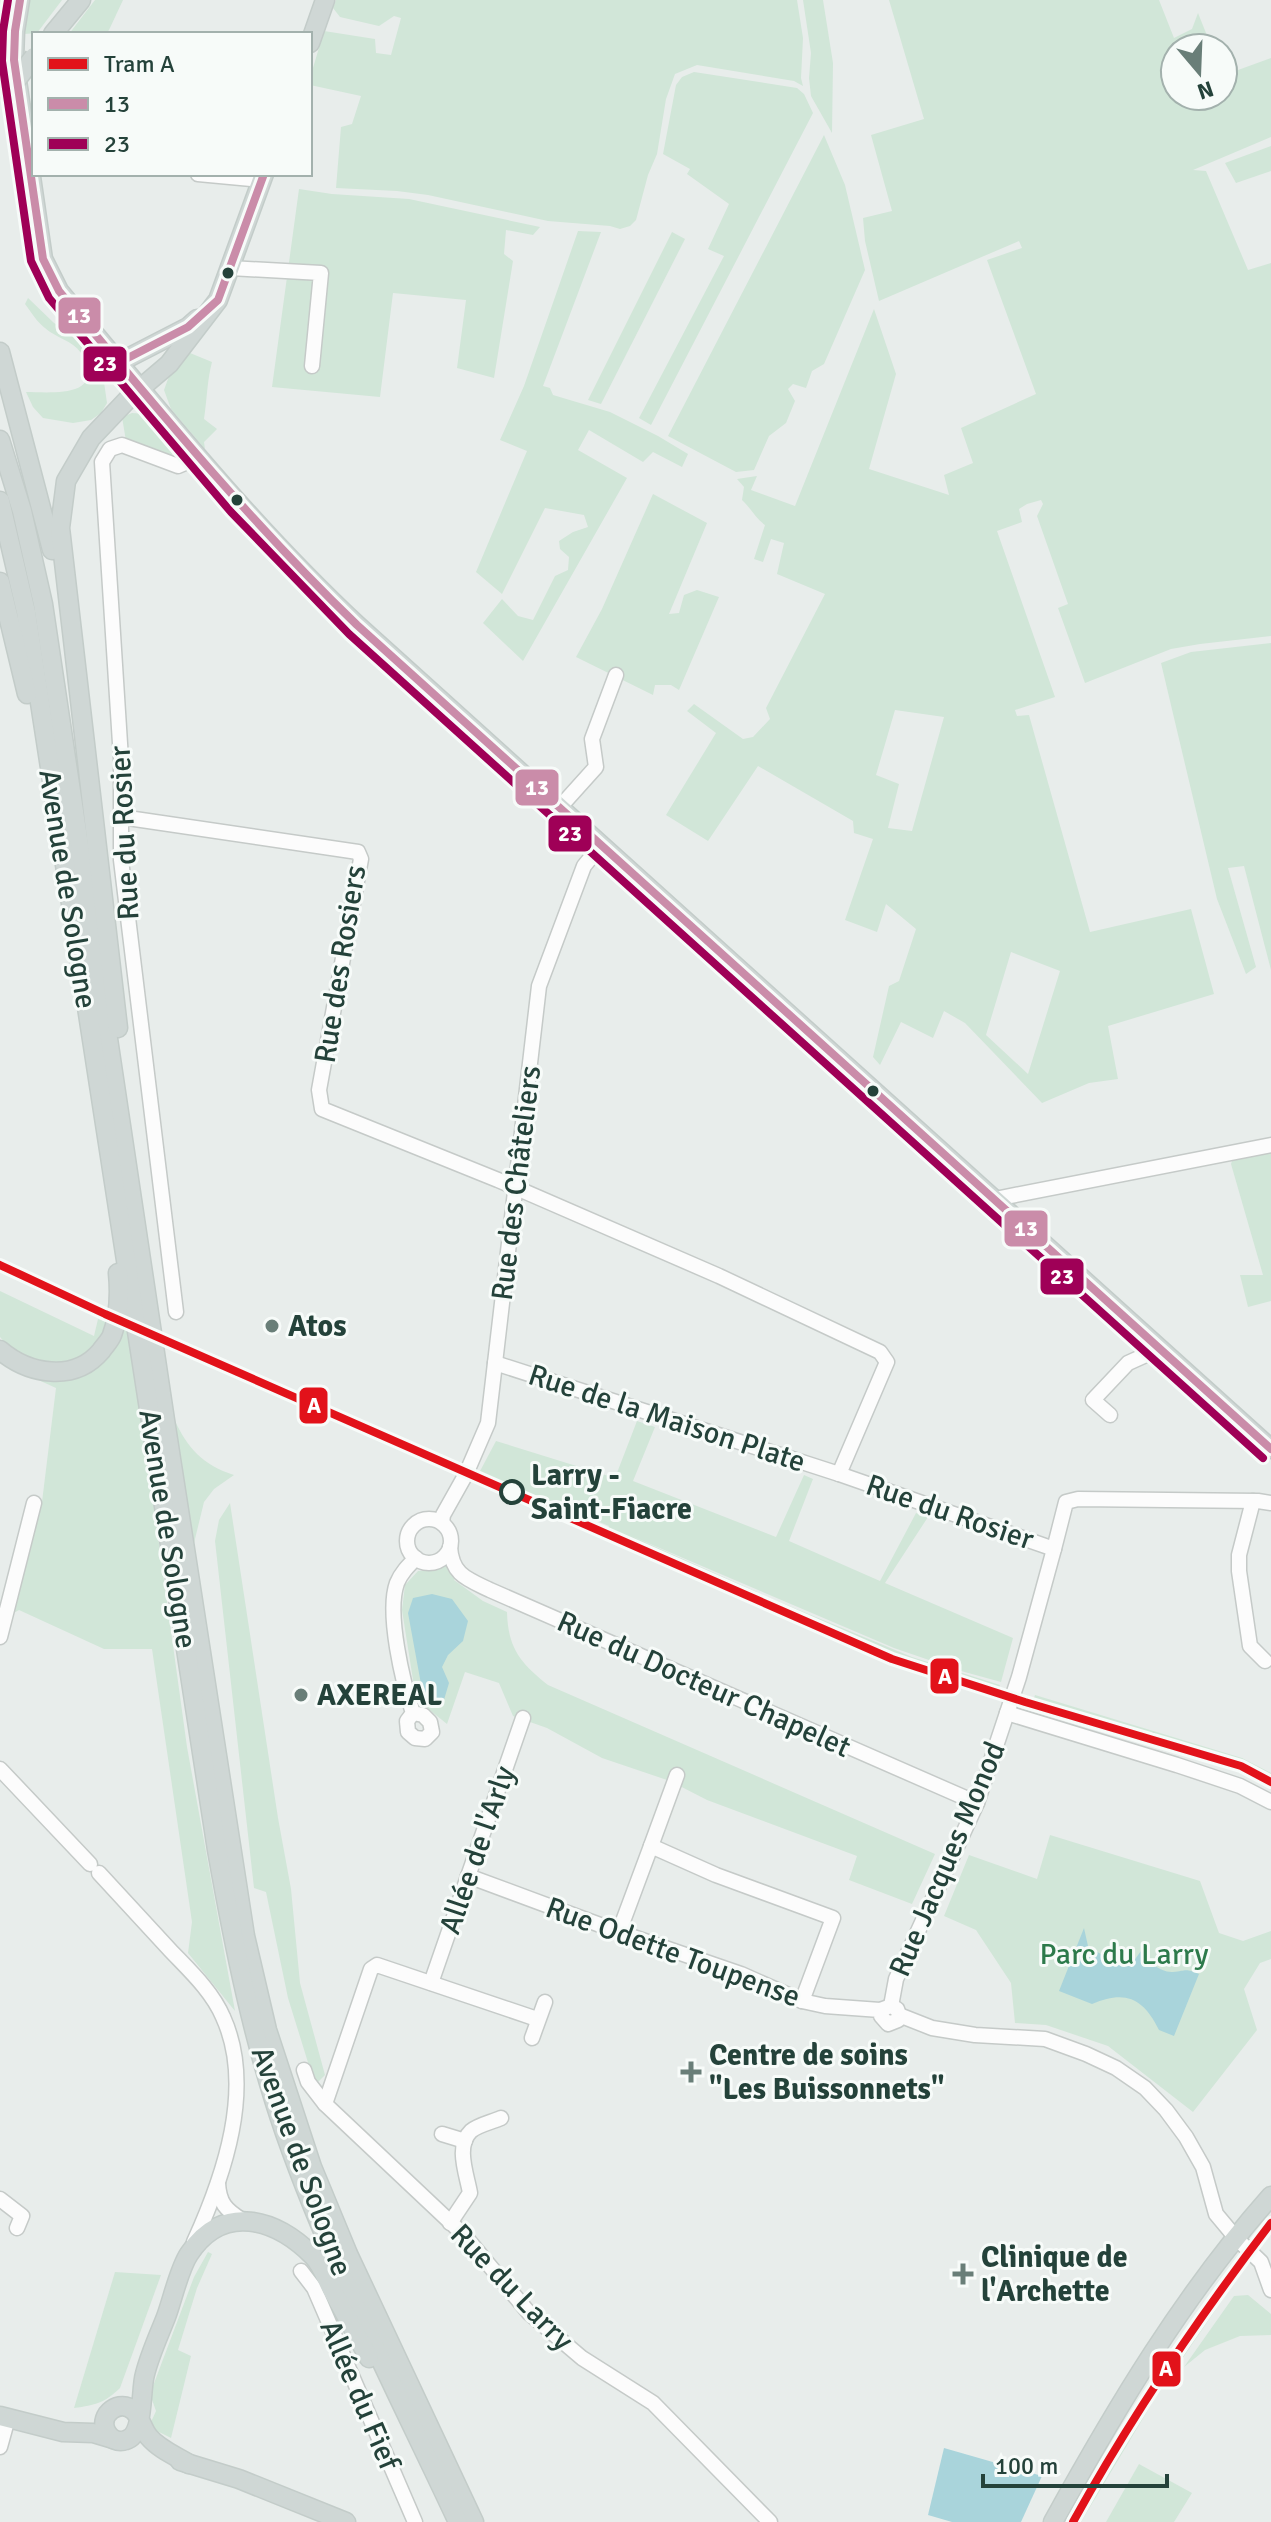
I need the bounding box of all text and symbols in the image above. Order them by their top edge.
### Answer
legend [32,32,312,176]
north arrow [1159,32,1239,112]
text: Tram A [104,49,175,79]
text: N [1194,75,1217,106]
text: 13 [104,89,130,119]
text: 23 [104,129,130,159]
unlabelled marker [220,265,236,281]
line badge: 13 [57,296,102,335]
text: 13 [67,302,91,329]
line badge: 23 [82,345,128,383]
text: 23 [93,350,117,377]
unlabelled marker [229,492,245,508]
street label: Rue du Rosier [101,745,148,921]
street label: Avenue de Sologne [30,767,105,1011]
line badge: 13 [514,768,560,807]
text: 13 [525,774,549,801]
line badge: 23 [547,814,593,853]
text: 23 [558,820,582,847]
street label: Rue des Rosiers [307,863,374,1066]
street label: Rue des Châteliers [484,1063,549,1303]
unlabelled marker [865,1083,881,1099]
line badge: 13 [1003,1209,1049,1248]
text: 13 [1014,1215,1038,1242]
line badge: 23 [1039,1257,1085,1296]
text: 23 [1050,1263,1074,1290]
place label: Atos [288,1308,346,1345]
marker: Atos [263,1317,281,1335]
street label: Rue de la Maison Plate [524,1356,810,1481]
line badge: A [298,1386,329,1425]
text: A [307,1392,321,1419]
street label: Avenue de Sologne [130,1407,205,1651]
place label: Larry - Saint-Fiacre [531,1457,692,1528]
street label: Rue du Rosier [861,1467,1039,1558]
marker: Larry - Saint-Fiacre [500,1480,524,1504]
street label: Rue du Docteur Chapelet [551,1603,856,1766]
line badge: A [929,1657,960,1695]
text: A [938,1663,952,1690]
place label: AXEREAL [317,1677,443,1714]
marker: AXEREAL [292,1686,310,1704]
street label: Rue Jacques Monod [881,1736,1014,1982]
street label: Allée de l'Arly [431,1761,523,1939]
street label: Rue Odette Toupense [541,1889,805,2016]
park label: Parc du Larry [1039,1936,1209,1973]
place label: Centre de soins "Les Buissonnets" [709,2037,944,2108]
street label: Avenue de Sologne [243,2041,360,2281]
marker: Centre de soins "Les Buissonnets" [680,2061,702,2083]
street label: Rue du Larry [442,2216,581,2358]
place label: Clinique de l'Archette [981,2239,1128,2310]
marker: Clinique de l'Archette [952,2263,974,2285]
street label: Allée du Fief [311,2315,408,2478]
line badge: A [1151,2350,1182,2388]
text: A [1159,2355,1173,2382]
scale bar [983,2438,1167,2488]
text: 100 m [995,2451,1058,2481]

